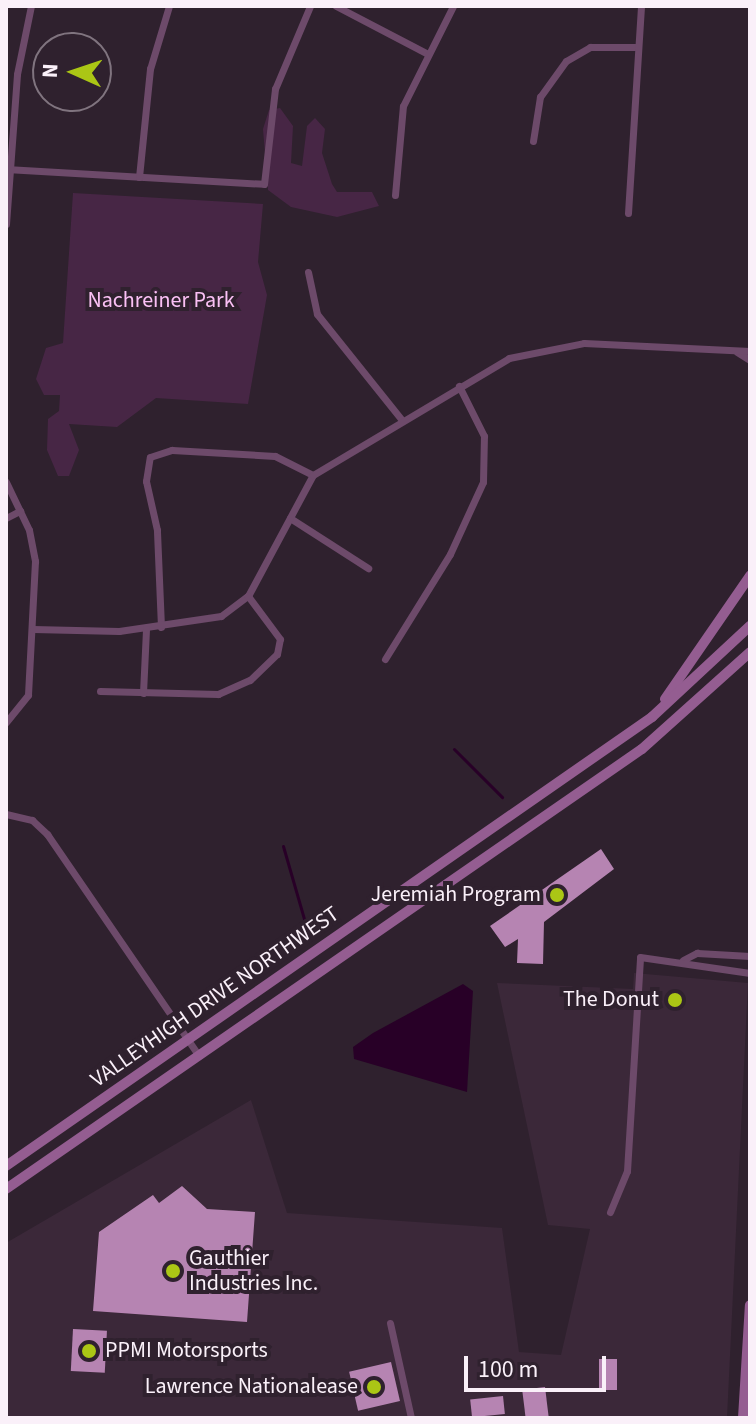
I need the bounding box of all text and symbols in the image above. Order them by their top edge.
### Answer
north arrow [32,32,112,112]
text: N [34,63,66,79]
park label: Nachreiner Park [87,288,235,314]
place label: Jeremiah Program [371,882,541,908]
marker: Jeremiah Program [548,886,566,904]
street label: VALLEYHIGH DRIVE NORTHWEST [86,901,344,1093]
place label: The Donut [563,987,659,1013]
marker: The Donut [666,991,684,1009]
place label: Gauthier Industries Inc. [189,1245,318,1296]
marker: Gauthier Industries Inc. [164,1262,182,1280]
place label: PPMI Motorsports [105,1338,268,1364]
scale bar [468,1340,610,1390]
marker: PPMI Motorsports [80,1342,98,1360]
text: 100 m [478,1352,538,1387]
place label: Lawrence Nationalease [145,1374,358,1400]
marker: Lawrence Nationalease [365,1378,383,1396]

